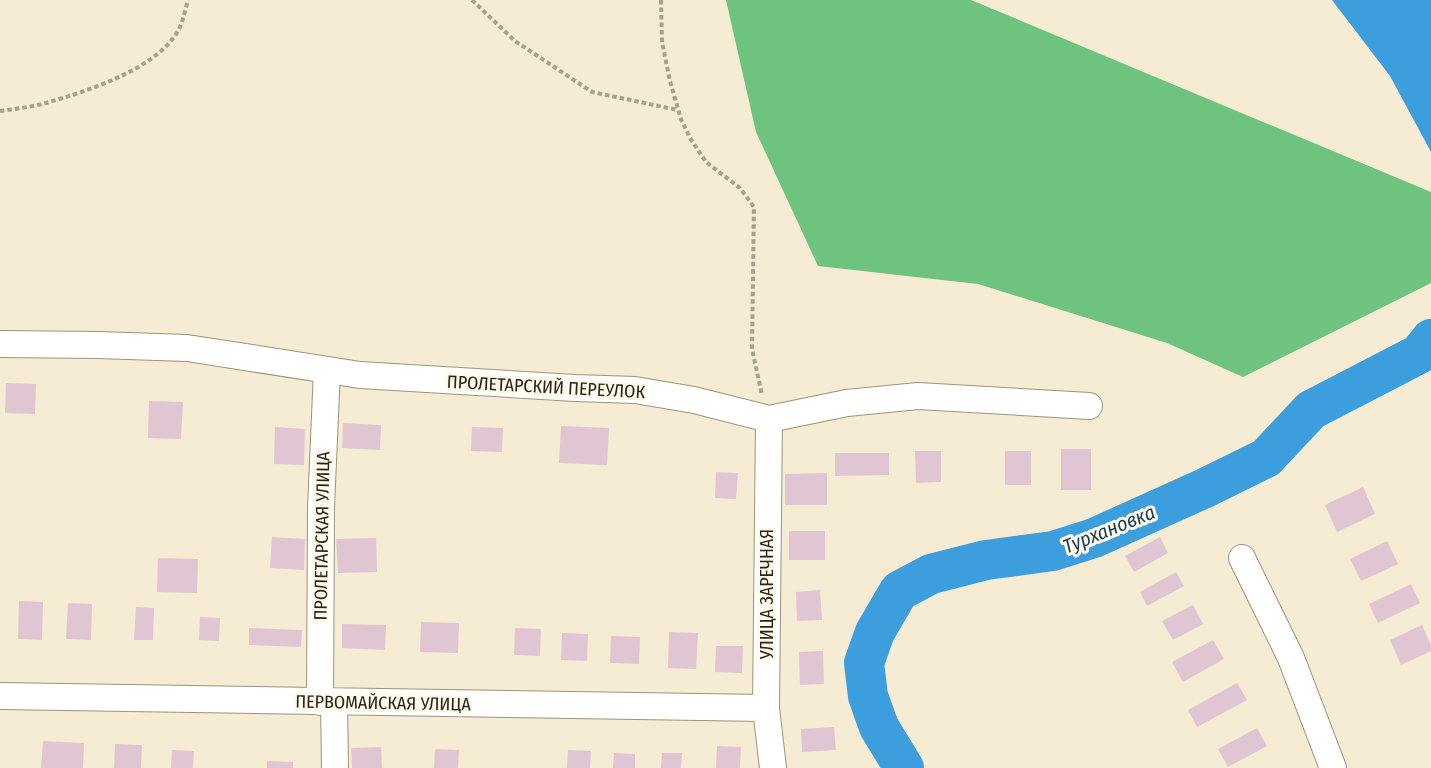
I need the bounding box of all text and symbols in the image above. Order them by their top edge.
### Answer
street label: ПРОЛЕТАРСКИЙ ПЕРЕУЛОК [446,371,646,403]
street label: ПРОЛЕТАРСКАЯ УЛИЦА [310,451,334,621]
water label: Турхановка [1059,500,1159,558]
street label: УЛИЦА ЗАРЕЧНАЯ [756,529,778,660]
street label: ПЕРВОМАЙСКАЯ УЛИЦА [295,690,471,716]

